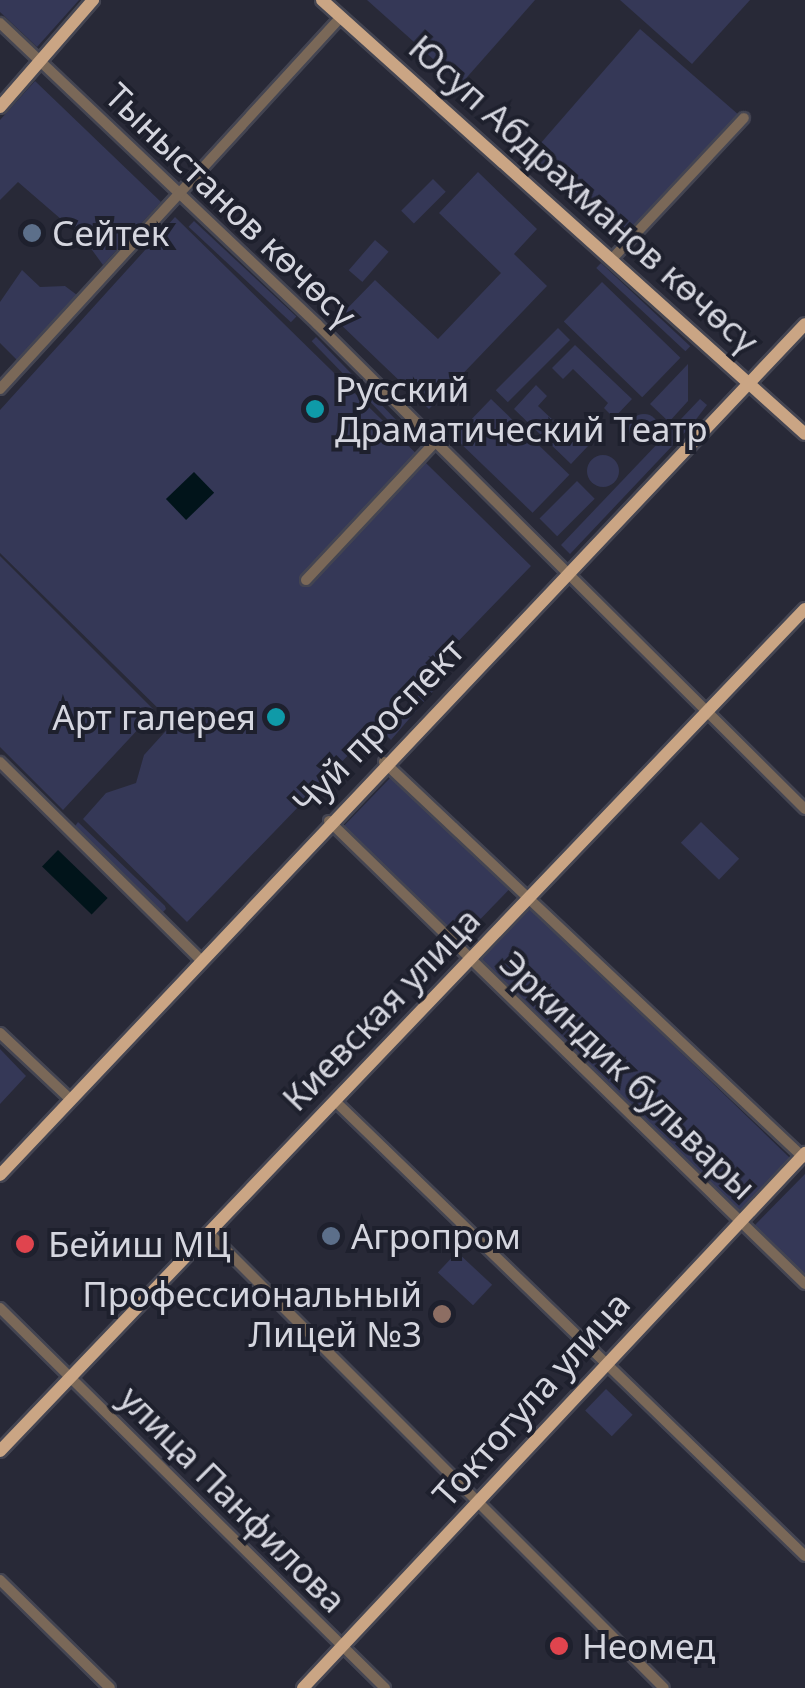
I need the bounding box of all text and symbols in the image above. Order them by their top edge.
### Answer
street label: Юсуп Абдрахманов көчөсү [401,26,767,362]
street label: Тыныстанов көчөсү [97,74,365,336]
place label: Сейтек [52,212,169,254]
marker: Сейтек [21,222,43,244]
place label: Русский Драматический Театр [335,368,708,450]
marker: Русский Драматический Театр [304,398,326,420]
street label: Чуй проспект [284,629,472,823]
place label: Арт галерея [52,696,256,738]
marker: Арт галерея [265,706,287,728]
street label: Киевская улица [274,899,488,1119]
street label: Эркиндик бульвары [491,942,765,1208]
place label: Агропром [351,1215,521,1257]
place label: Бейиш МЦ [48,1223,230,1265]
marker: Агропром [320,1225,342,1247]
marker: Бейиш МЦ [12,1231,38,1257]
place label: Профессиональный Лицей №3 [82,1273,422,1355]
street label: Токтогула улица [424,1283,638,1515]
marker: Профессиональный Лицей №3 [431,1303,453,1325]
street label: улица Панфилова [111,1377,355,1621]
place label: Неомед [582,1625,715,1667]
marker: Неомед [546,1633,572,1659]

